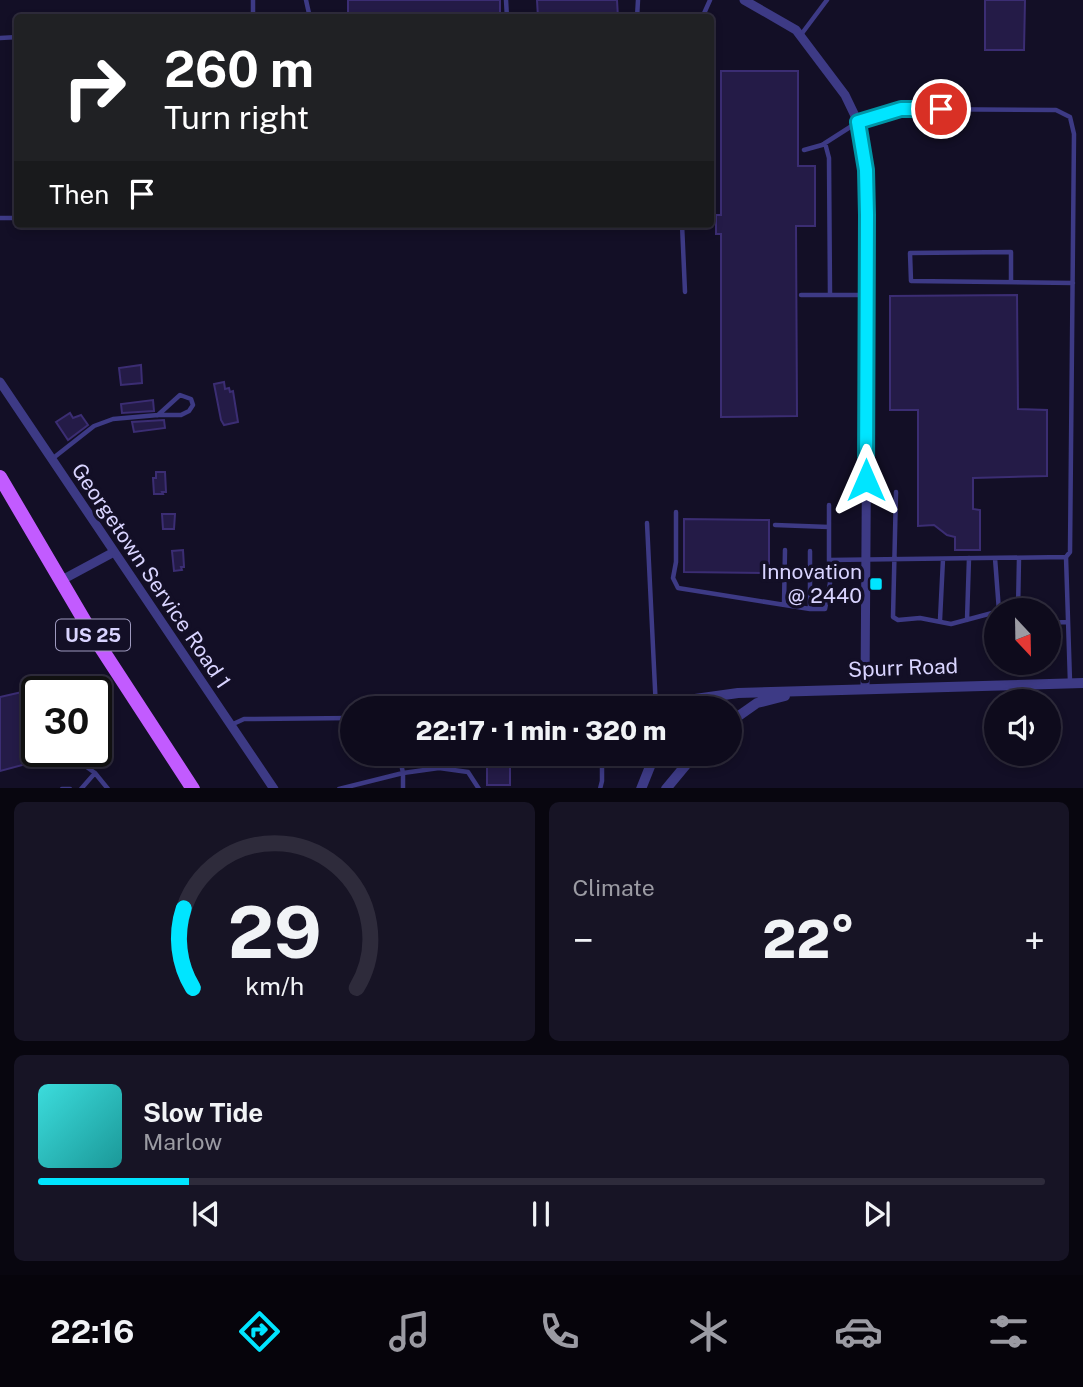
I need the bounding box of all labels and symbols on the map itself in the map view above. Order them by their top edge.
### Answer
pin [911,79,971,139]
position arrow [829,443,903,517]
street label: Georgetown Service Road 1 [67,458,236,693]
place label: Innovation @ 2440 [761,559,862,608]
marker: Innovation @ 2440 [868,576,884,592]
north arrow [984,598,1060,676]
road number: US 25 [56,620,130,650]
street label: Spurr Road [848,653,958,682]
speed limit sign: 30 [21,676,112,767]

